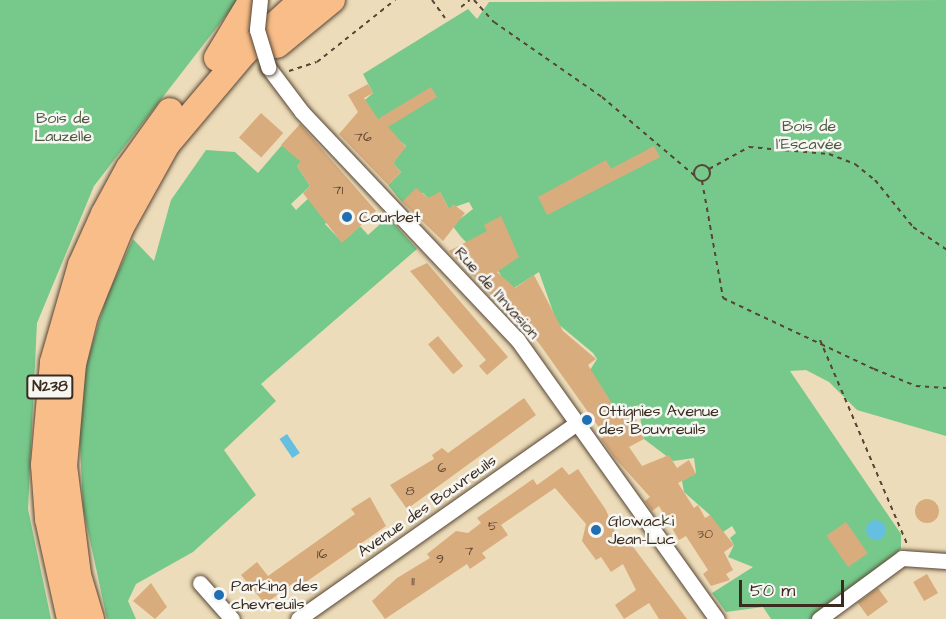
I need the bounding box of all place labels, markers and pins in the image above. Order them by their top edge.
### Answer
place label: Courbet [359,207,420,227]
marker: Courbet [340,210,354,224]
place label: Ottignies Avenue des Bouvreuils [599,401,719,439]
marker: Ottignies Avenue des Bouvreuils [580,413,594,427]
place label: Glowacki Jean-Luc [608,511,676,549]
marker: Glowacki Jean-Luc [589,523,603,537]
place label: Parking des chevreuils [231,576,318,614]
marker: Parking des chevreuils [212,588,226,602]

